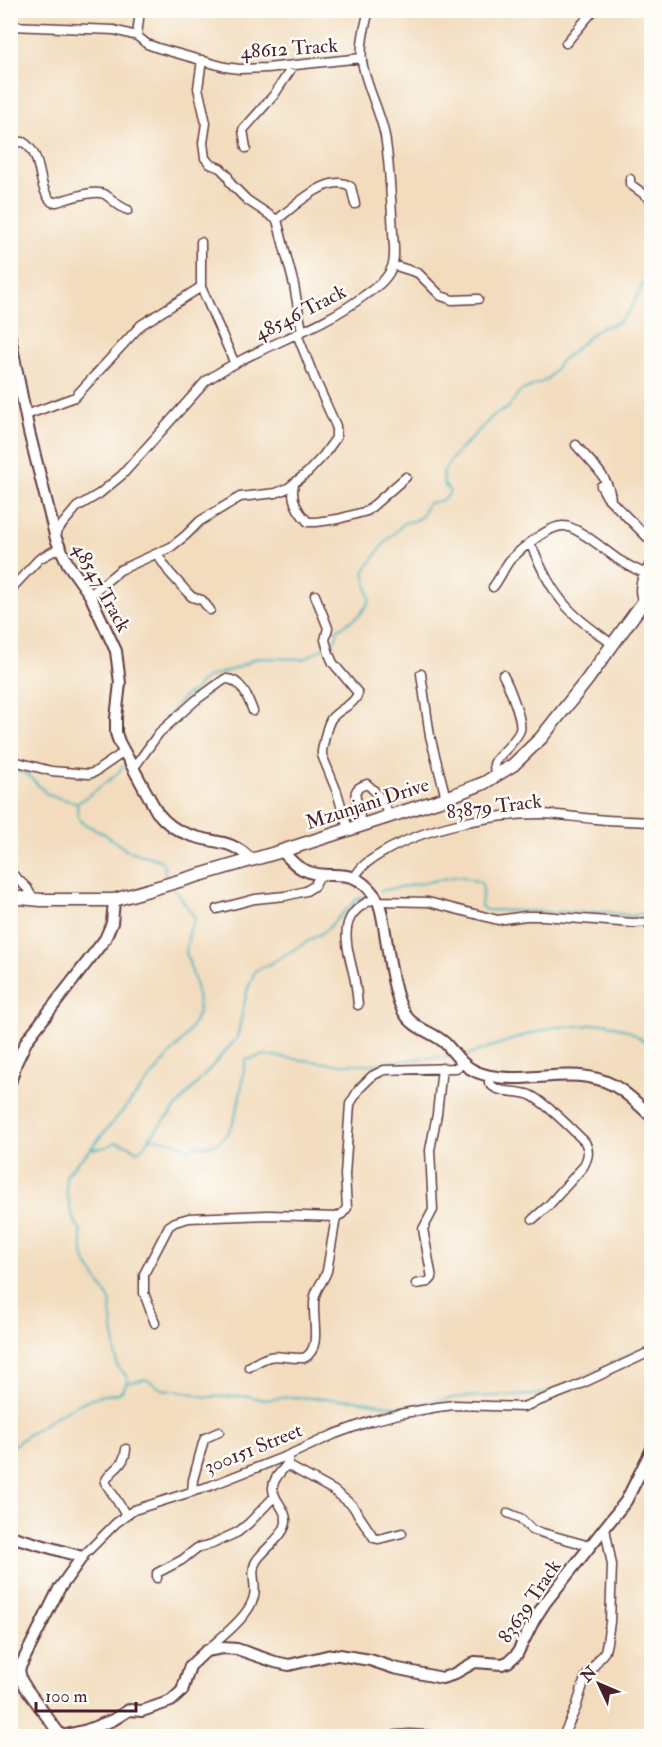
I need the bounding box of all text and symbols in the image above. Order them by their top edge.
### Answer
street label: 48612 Track [239,33,339,64]
street label: 48546 Track [250,279,351,346]
street label: 48547 Track [67,538,136,637]
street label: Mzunjani Drive [302,772,432,835]
street label: 83879 Track [445,788,544,825]
street label: 300151 Street [201,1417,306,1479]
street label: 83639 Track [492,1554,567,1648]
north arrow [569,1654,629,1714]
text: N [576,1662,602,1687]
scale bar [36,1675,136,1713]
text: 100 m [45,1685,88,1708]

